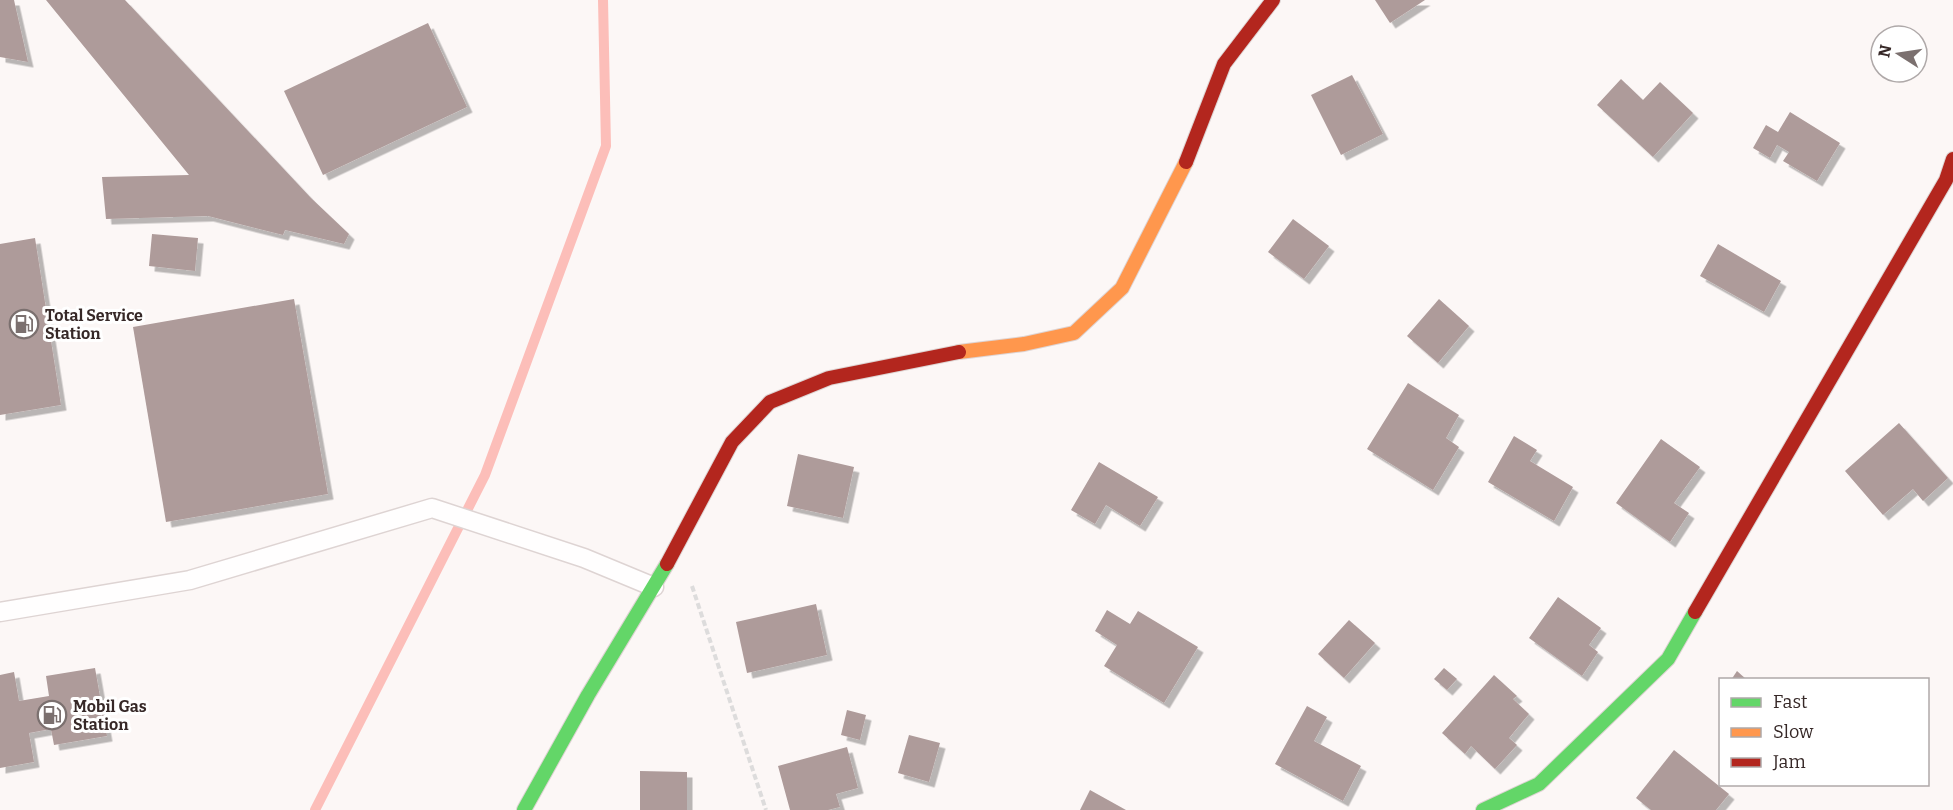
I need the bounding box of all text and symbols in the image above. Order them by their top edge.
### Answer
north arrow [1869,24,1929,84]
text: N [1874,43,1895,59]
place label: Total Service Station [45,306,143,343]
fuel station icon: Total Service Station [8,308,40,340]
legend [1719,678,1929,786]
text: Fast [1773,691,1808,713]
place label: Mobil Gas Station [73,697,147,734]
fuel station icon: Mobil Gas Station [36,699,68,731]
text: Slow [1773,721,1814,743]
text: Jam [1772,751,1806,773]

